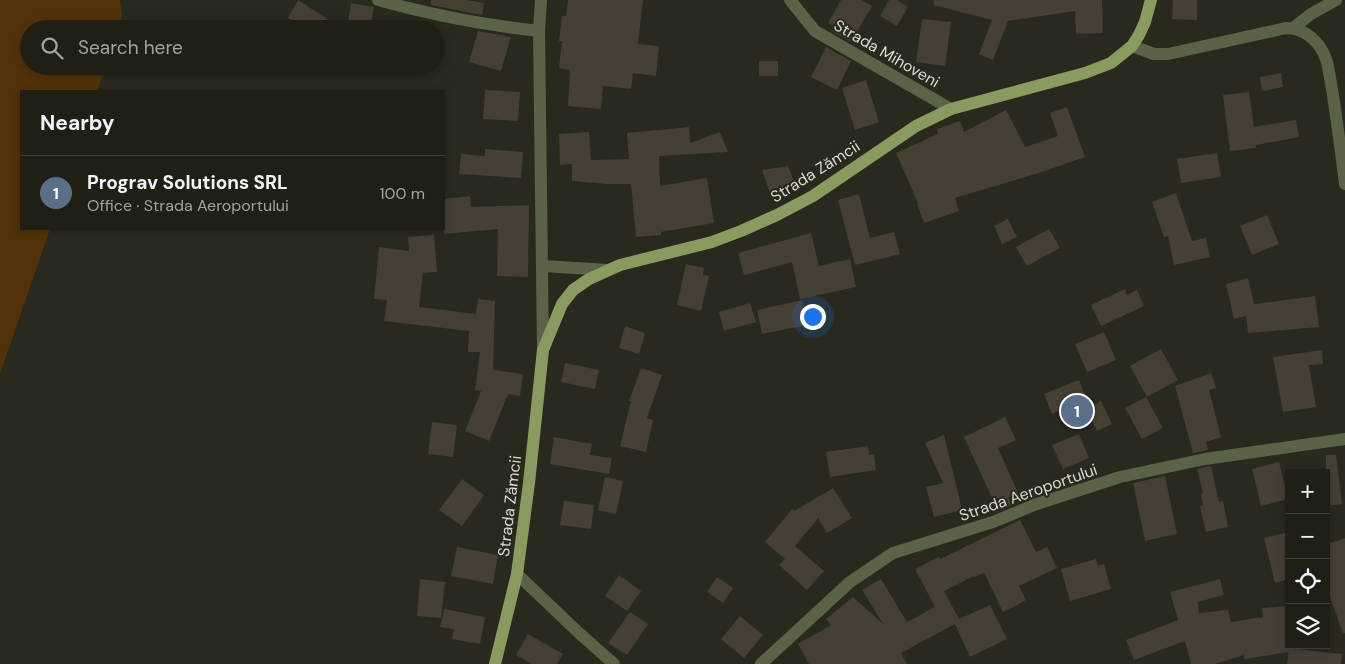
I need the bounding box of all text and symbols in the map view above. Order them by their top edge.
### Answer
street label: Strada Mihoveni [830,15,943,92]
search box [20,20,445,75]
icon: search [38,34,66,62]
text: Search here [78,35,183,60]
text: Nearby [40,109,114,137]
street label: Strada Zămcii [767,136,864,207]
text: Prograv Solutions SRL [87,170,288,195]
text: 1 [53,183,59,204]
text: 100 m [380,183,425,204]
text: Office · Strada Aeroportului [87,195,289,216]
your location [800,304,826,330]
pin: 1 [1061,392,1093,430]
street label: Strada Zămcii [493,454,526,558]
street label: Strada Aeroportului [956,459,1100,526]
map controls [1285,469,1330,649]
button: + [1285,469,1330,514]
button: − [1285,514,1330,559]
button: locate [1285,559,1330,604]
button: layers [1285,604,1330,649]

